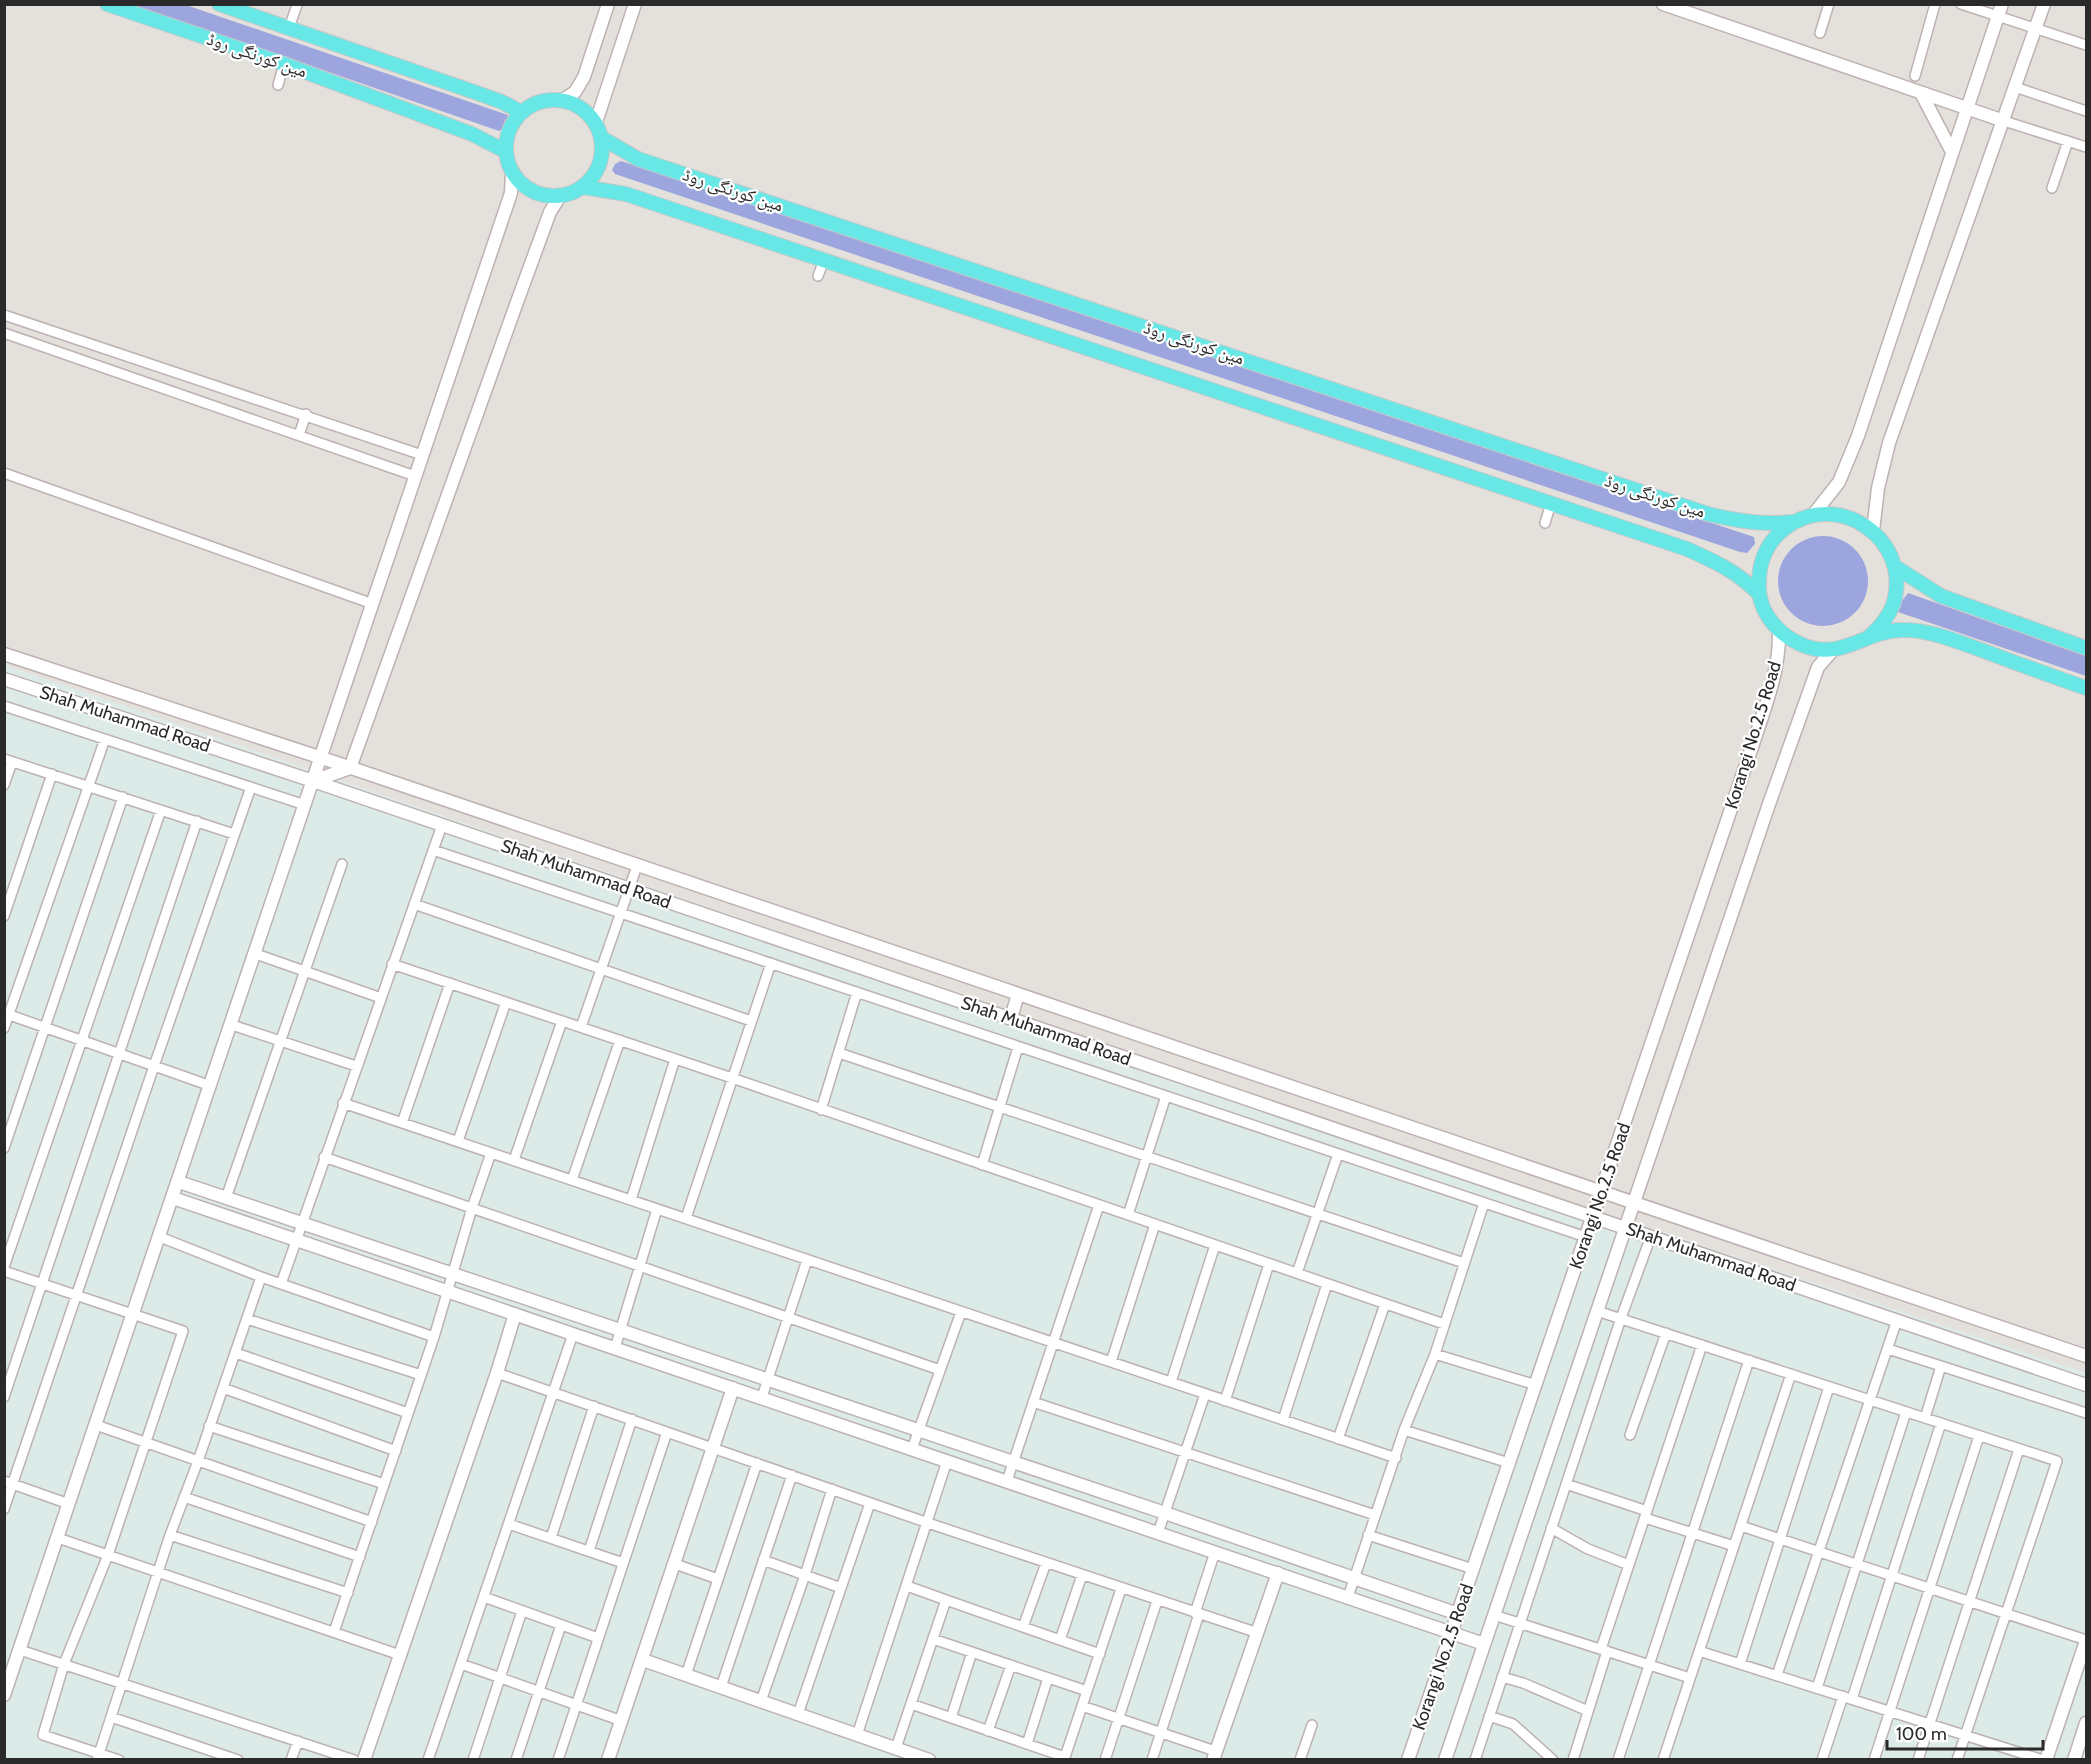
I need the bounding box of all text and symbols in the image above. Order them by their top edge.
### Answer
street label: مین کورنگی روڈ [204,28,310,82]
street label: مین کورنگی روڈ [680,163,786,217]
street label: مین کورنگی روڈ [1141,316,1247,370]
street label: مین کورنگی روڈ [1602,469,1708,523]
street label: Korangi No.2.5 Road [1720,659,1786,811]
street label: Shah Muhammad Road [37,681,213,757]
street label: Shah Muhammad Road [498,835,674,913]
street label: Shah Muhammad Road [958,992,1134,1070]
street label: Korangi No.2.5 Road [1565,1120,1635,1272]
street label: Shah Muhammad Road [1623,1218,1799,1296]
street label: Korangi No.2.5 Road [1408,1581,1478,1733]
scale bar [1887,1713,2043,1751]
text: 100 m [1896,1723,1947,1745]

